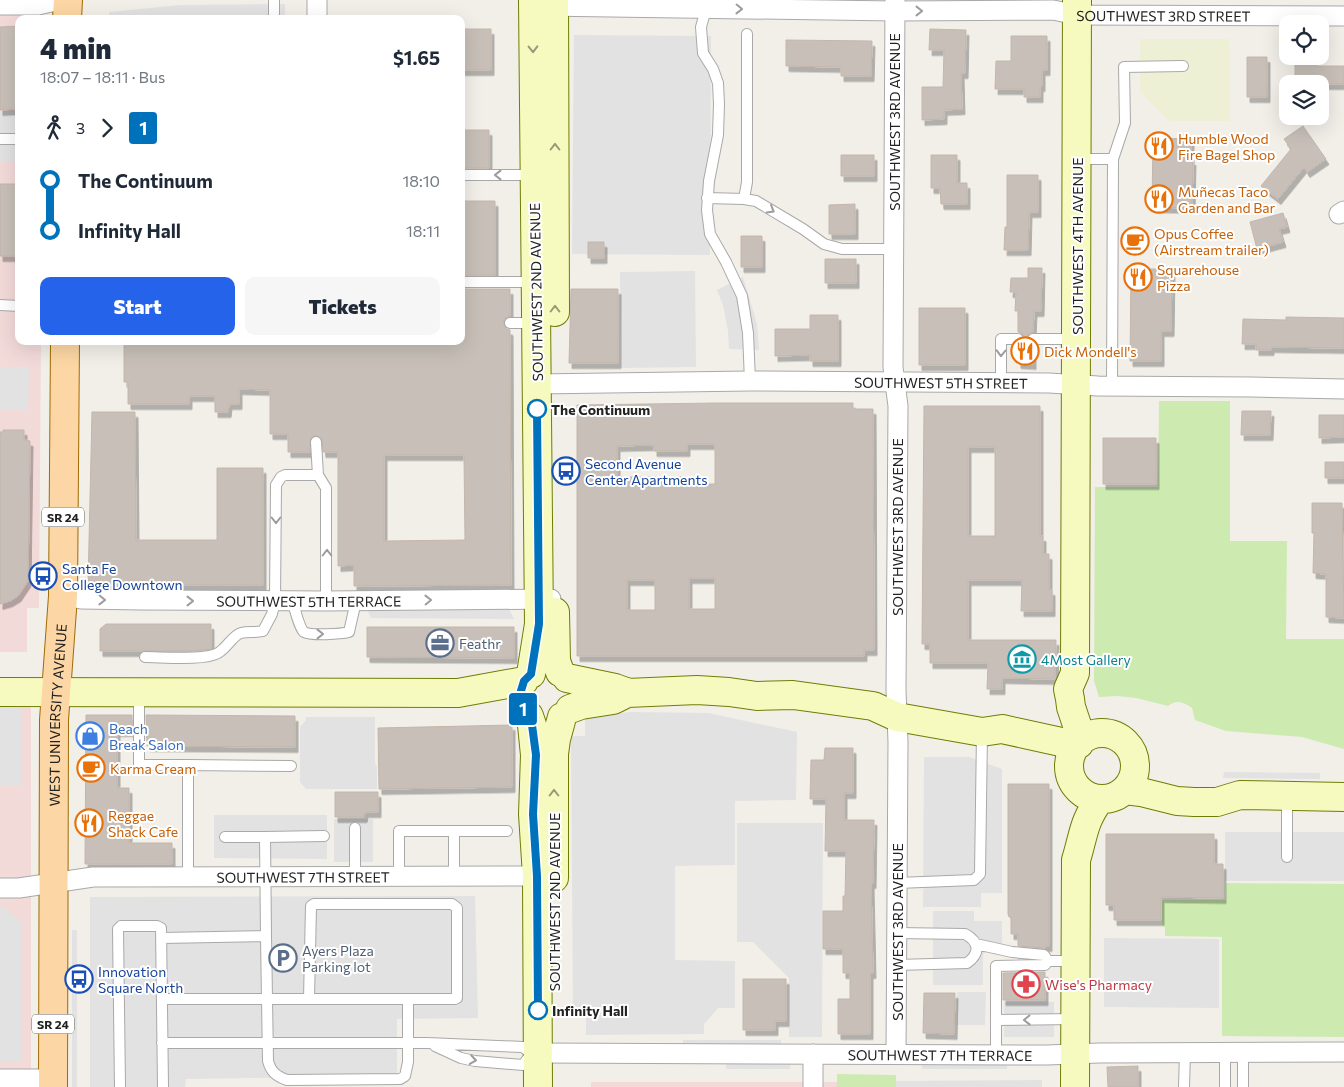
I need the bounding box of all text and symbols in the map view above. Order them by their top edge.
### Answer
one-way arrow [736,4,743,14]
one-way arrow [916,6,923,16]
street label: SOUTHWEST 3RD STREET [1076,6,1251,24]
map controls [1279,15,1329,125]
button: locate [1279,15,1329,65]
text: 4 min [40,31,112,65]
street label: SOUTHWEST 3RD AVENUE [886,33,903,211]
one-way arrow [528,45,538,53]
text: $1.65 [393,46,440,69]
text: 18:07 – 18:11 · Bus [40,67,165,86]
button: layers [1279,75,1329,125]
icon: walk [40,114,68,142]
icon: forward [93,114,121,142]
text: 1 [139,117,147,139]
text: 3 [76,118,85,137]
place label: Humble Wood Fire Bagel Shop [1178,130,1275,163]
restaurant icon: Humble Wood Fire Bagel Shop [1144,131,1174,161]
one-way arrow [550,143,560,150]
street label: SOUTHWEST 4TH AVENUE [1069,157,1086,335]
text: The Continuum [78,169,213,192]
one-way arrow [494,170,502,180]
text: 18:10 [402,171,440,190]
place label: Muñecas Taco Garden and Bar [1178,183,1276,216]
restaurant icon: Muñecas Taco Garden and Bar [1144,184,1174,214]
street label: SOUTHWEST 2ND AVENUE [526,203,546,381]
one-way arrow [766,203,775,213]
text: Infinity Hall [78,219,181,242]
text: 18:11 [406,221,440,240]
place label: Opus Coffee (Airstream trailer) [1154,225,1269,258]
cafe icon: Opus Coffee (Airstream trailer) [1120,226,1150,256]
place label: Squarehouse Pizza [1157,261,1239,294]
restaurant icon: Squarehouse Pizza [1123,262,1153,292]
button: Start [40,277,235,335]
button: Tickets [245,277,440,335]
one-way arrow [550,305,560,313]
restaurant icon: Dick Mondell's [1010,336,1040,366]
place label: Dick Mondell's [1044,343,1137,360]
one-way arrow [996,350,1006,357]
street label: SOUTHWEST 5TH STREET [854,373,1028,391]
marker: The Continuum [527,399,547,419]
place label: The Continuum [551,401,650,418]
street label: SOUTHWEST 3RD AVENUE [889,438,906,616]
place label: Second Avenue Center Apartments [585,455,708,488]
bus stop icon: Second Avenue Center Apartments [551,456,581,486]
road number: SR 24 [42,508,84,526]
one-way arrow [271,516,281,524]
one-way arrow [322,548,332,556]
place label: Santa Fe College Downtown [62,560,183,593]
bus stop icon: Santa Fe College Downtown [28,561,58,591]
street label: SOUTHWEST 5TH TERRACE [216,592,401,610]
one-way arrow [98,595,106,605]
one-way arrow [424,595,432,605]
one-way arrow [186,596,194,606]
street label: WEST UNIVERSITY AVENUE [45,623,69,807]
office icon: Feathr [425,628,455,658]
one-way arrow [316,629,324,639]
place label: Feathr [459,635,501,652]
museum icon: 4Most Gallery [1007,644,1037,674]
place label: 4Most Gallery [1041,651,1131,668]
line badge: 1 [507,693,539,725]
text: 1 [519,698,527,720]
place label: Beach Break Salon [109,720,184,753]
shop icon: Beach Break Salon [75,721,105,751]
cafe icon: Karma Cream [76,753,106,783]
place label: Karma Cream [110,760,196,777]
one-way arrow [549,789,559,797]
place label: Reggae Shack Cafe [108,807,178,840]
restaurant icon: Reggae Shack Cafe [74,808,104,838]
street label: SOUTHWEST 2ND AVENUE [546,813,563,991]
street label: SOUTHWEST 3RD AVENUE [889,843,906,1021]
street label: SOUTHWEST 7TH STREET [217,868,390,885]
place label: Ayers Plaza Parking lot [302,942,374,975]
parking icon: Ayers Plaza Parking lot [268,943,298,973]
place label: Innovation Square North [98,963,183,996]
bus stop icon: Innovation Square North [64,964,94,994]
pharmacy icon: Wise's Pharmacy [1011,969,1041,999]
place label: Wise's Pharmacy [1045,976,1152,993]
marker: Infinity Hall [528,1000,548,1020]
place label: Infinity Hall [552,1002,628,1019]
road number: SR 24 [32,1014,74,1034]
one-way arrow [1023,1014,1031,1025]
street label: SOUTHWEST 7TH TERRACE [848,1046,1032,1063]
one-way arrow [468,1054,477,1064]

